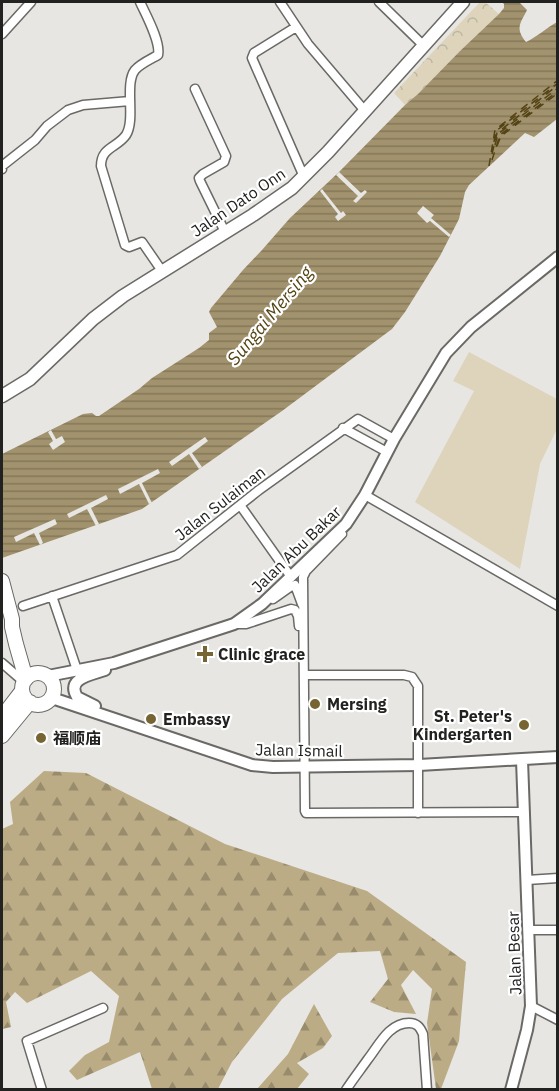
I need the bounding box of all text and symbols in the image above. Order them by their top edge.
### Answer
street label: Jalan Dato Onn [187,163,289,241]
water label: Sungai Mersing [222,261,318,370]
street label: Jalan Sulaiman [171,461,269,545]
street label: Jalan Abu Bakar [247,501,345,597]
place label: Clinic grace [218,644,305,664]
marker: Clinic grace [196,645,214,663]
place label: Mersing [327,694,387,714]
marker: Mersing [308,697,322,711]
place label: St. Peter's Kindergarten [413,706,512,744]
place label: Embassy [163,709,231,729]
marker: Embassy [144,712,158,726]
marker: St. Peter's Kindergarten [517,718,531,732]
place label: 福顺庙 [53,728,101,748]
marker: 福顺庙 [34,731,48,745]
street label: Jalan Ismail [255,739,343,761]
street label: Jalan Besar [503,911,525,995]

